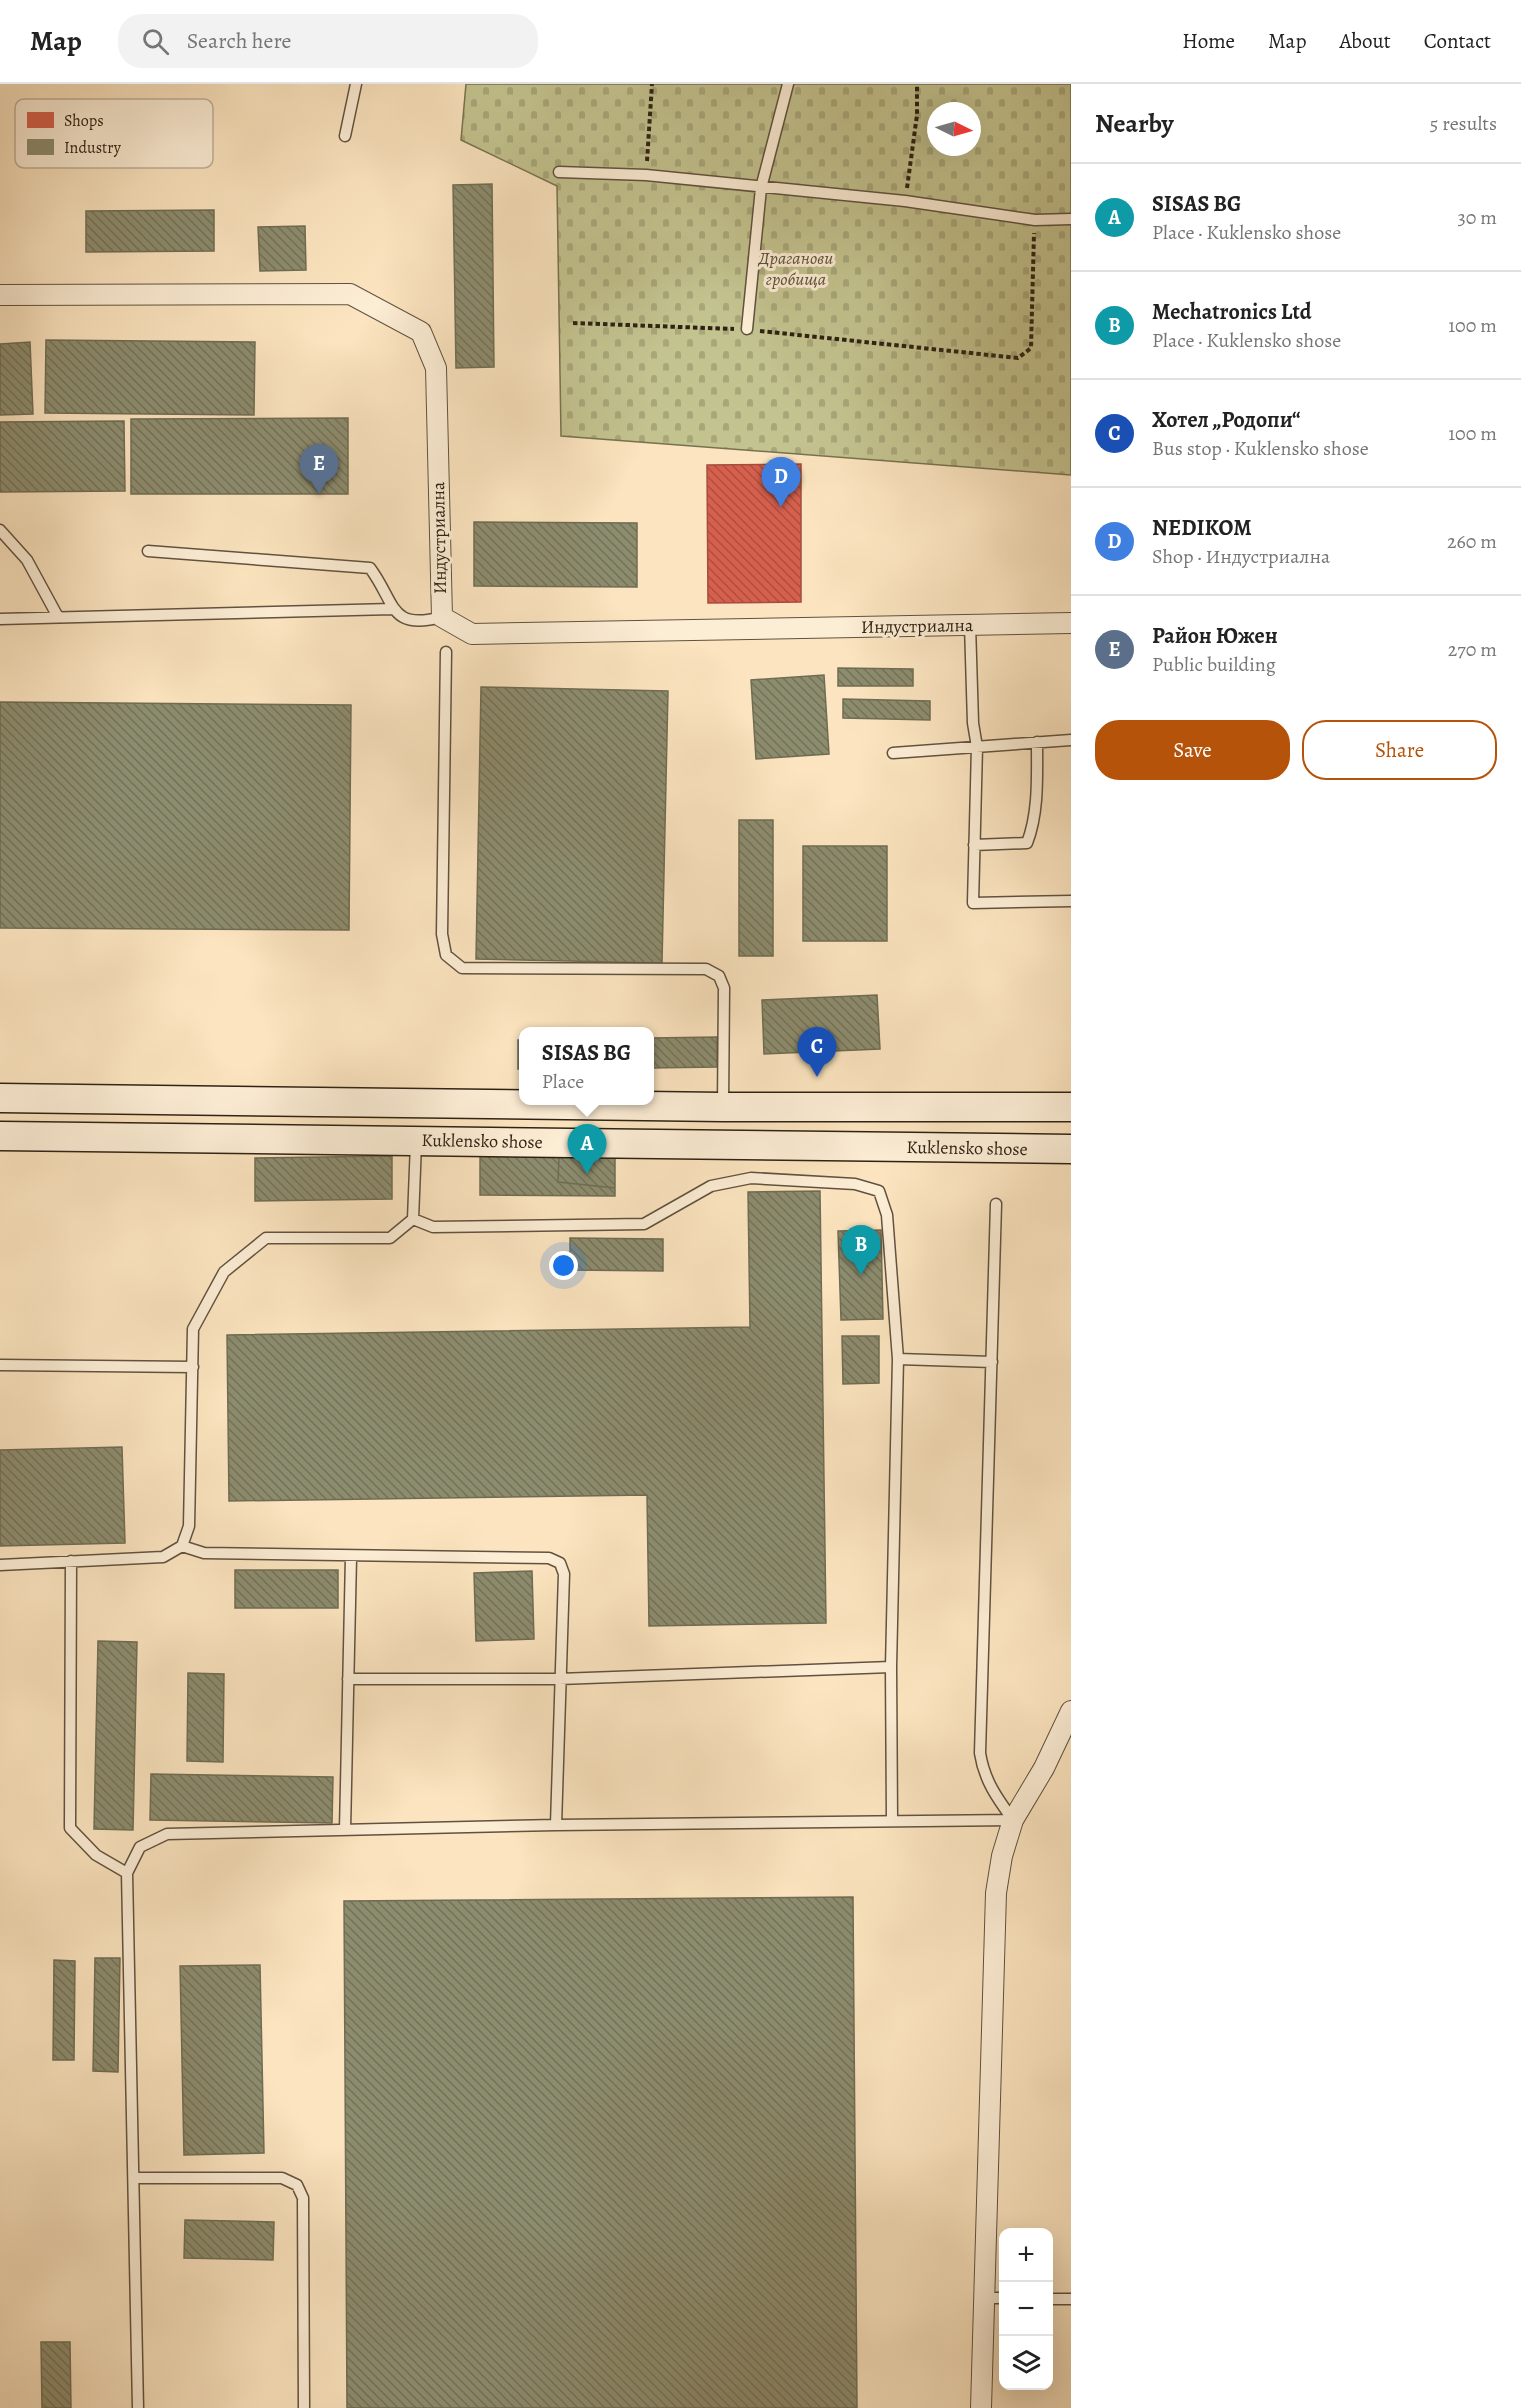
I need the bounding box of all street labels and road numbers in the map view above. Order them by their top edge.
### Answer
street label: Индустриална [426,481,452,594]
street label: Индустриална [861,613,974,639]
street label: Kuklensko shose [421,1128,543,1154]
street label: Kuklensko shose [906,1135,1028,1161]

